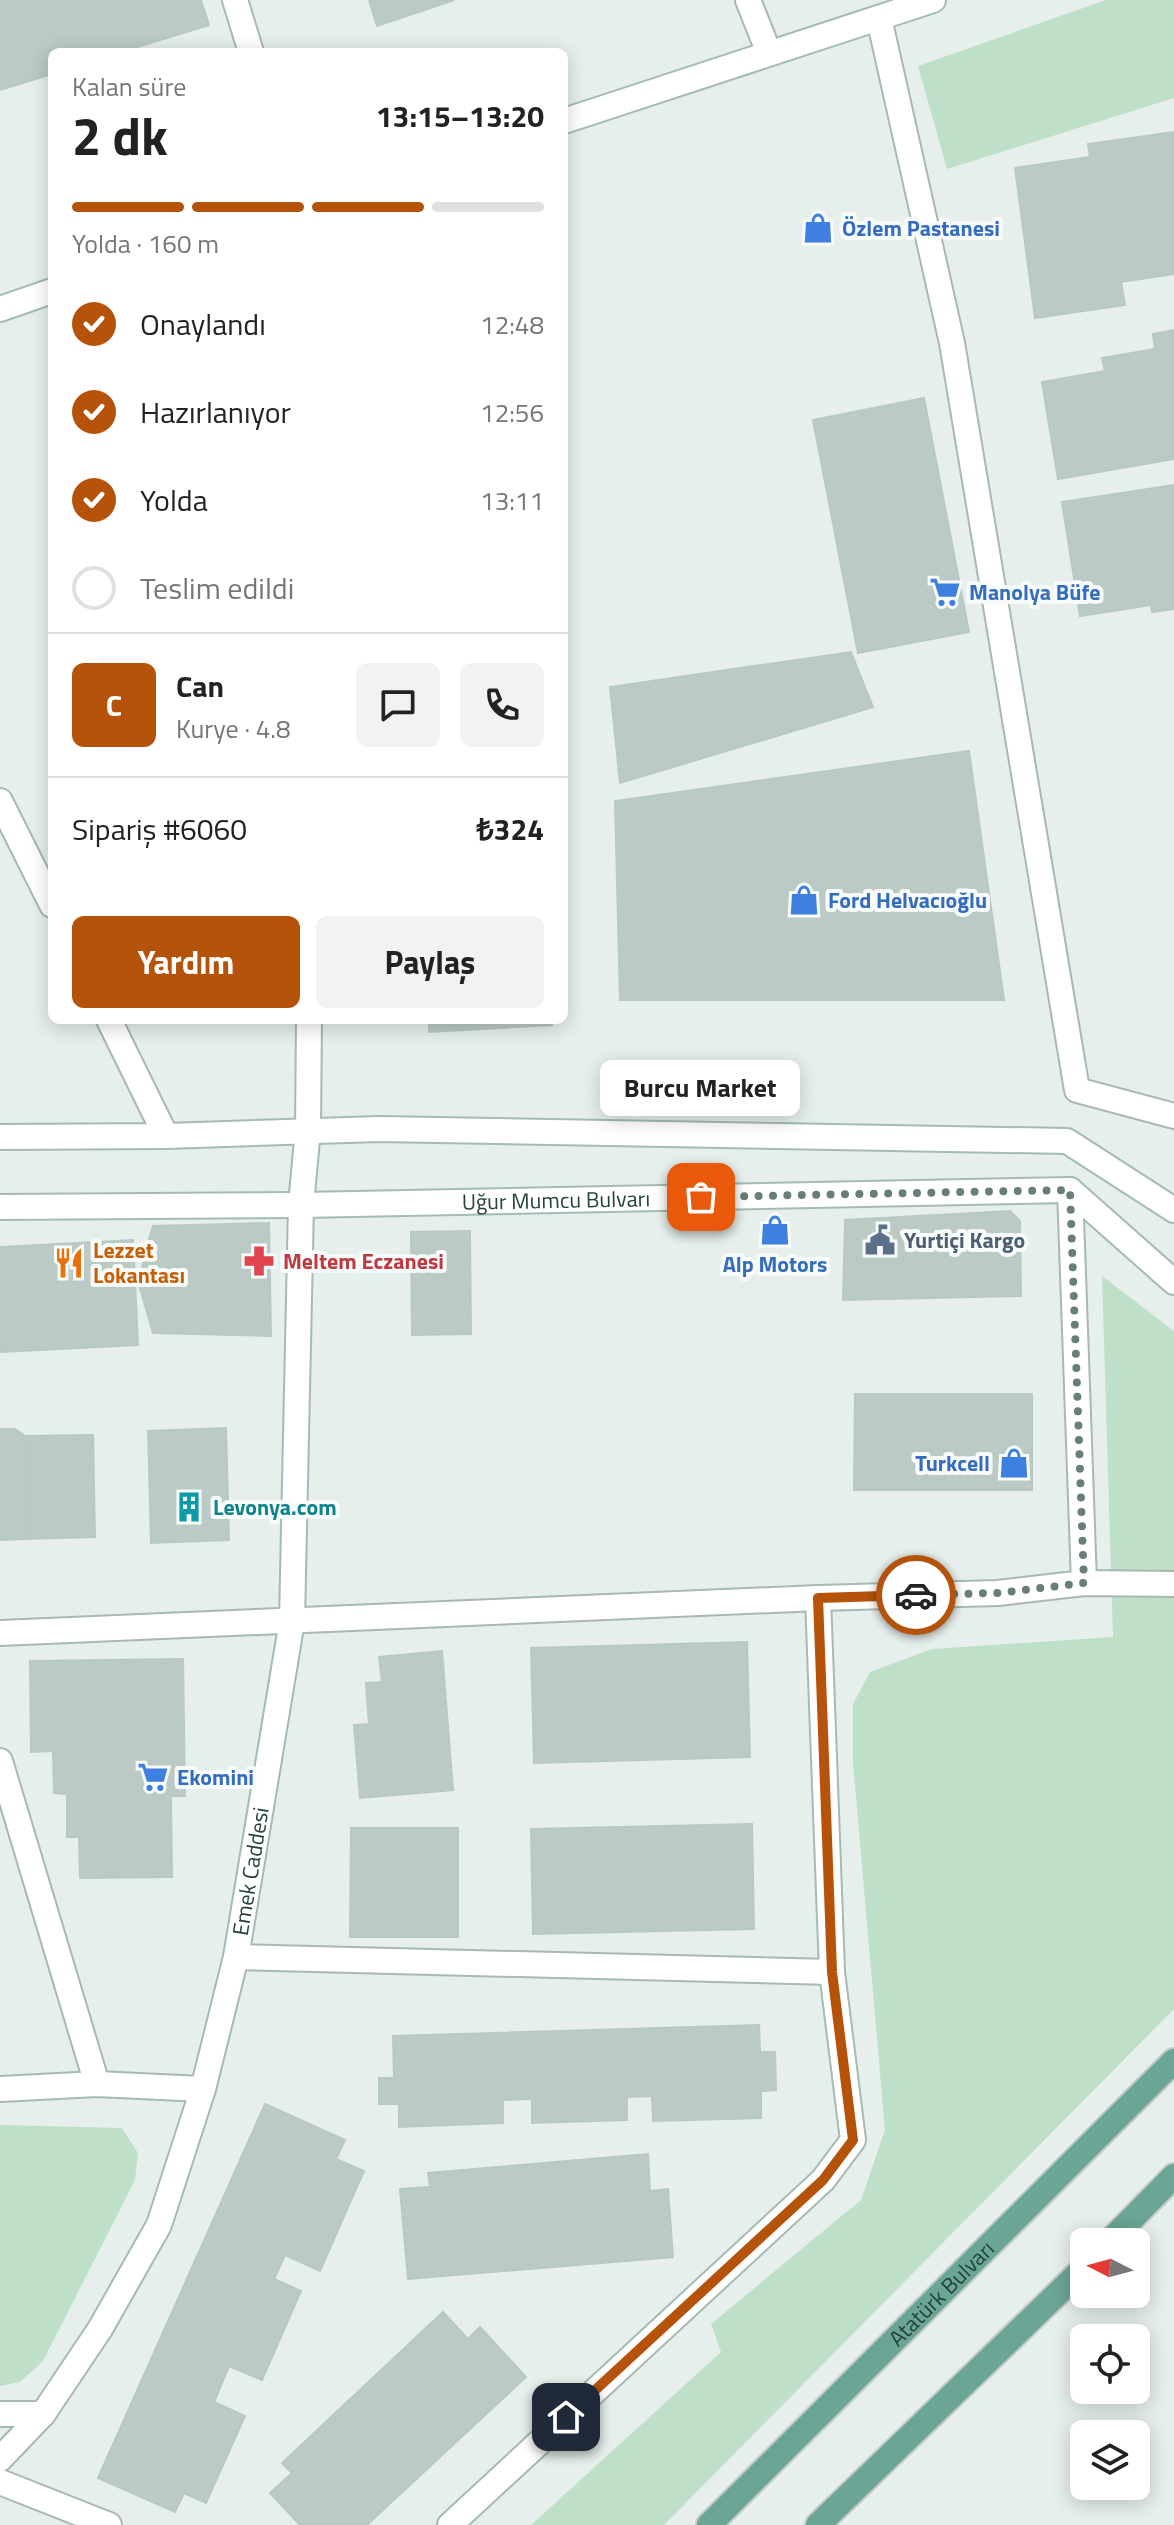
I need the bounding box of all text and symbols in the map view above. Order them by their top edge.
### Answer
text: Kalan süre [72,67,186,106]
text: 13:15–13:20 [376,93,544,139]
text: 2 dk [72,96,168,175]
shop icon: Özlem Pastanesi [801,211,835,245]
place label: Özlem Pastanesi [842,211,1000,245]
text: Yolda · 160 m [72,224,219,263]
text: Onaylandı [140,301,266,347]
icon: check [72,302,116,346]
text: 12:48 [480,305,544,344]
text: Hazırlanıyor [140,389,291,435]
icon: check [72,390,116,434]
text: 12:56 [480,393,544,432]
text: Yolda [140,477,208,523]
icon: check [72,478,116,522]
text: 13:11 [480,481,544,520]
text: Teslim edildi [140,565,294,611]
supermarket icon: Manolya Büfe [928,575,962,609]
place label: Manolya Büfe [969,575,1100,609]
text: Can [176,663,224,709]
button: chat [356,663,440,747]
button: phone [460,663,544,747]
text: C [106,682,122,728]
text: Kurye · 4.8 [176,709,291,748]
text: Sipariş #6060 [72,806,247,852]
text: ₺324 [476,806,544,852]
shop icon: Ford Helvacıoğlu [787,883,821,917]
place label: Ford Helvacıoğlu [828,883,987,917]
button: Yardım [72,916,300,1008]
button: Paylaş [316,916,544,1008]
callout: Burcu Market [601,1061,801,1117]
text: Burcu Market [624,1068,776,1107]
pin [667,1163,735,1231]
icon: bag [679,1175,723,1219]
street label: Uğur Mumcu Bulvarı [461,1181,650,1219]
shop icon: Alp Motors [758,1213,792,1247]
public building icon: Yurtiçi Kargo [863,1223,897,1257]
place label: Yurtiçi Kargo [904,1223,1025,1257]
place label: Lezzet Lokantası [93,1233,185,1292]
pharmacy icon: Meltem Eczanesi [242,1244,276,1278]
place label: Meltem Eczanesi [283,1244,444,1278]
restaurant icon: Lezzet Lokantası [52,1246,86,1280]
place label: Alp Motors [723,1247,827,1281]
place label: Turkcell [915,1446,990,1480]
shop icon: Turkcell [997,1446,1031,1480]
building icon: Levonya.com [172,1490,206,1524]
place label: Levonya.com [213,1490,337,1524]
courier [876,1555,956,1635]
icon: car [894,1573,938,1617]
supermarket icon: Ekomini [136,1760,170,1794]
place label: Ekomini [177,1760,254,1794]
street label: Emek Caddesi [223,1805,278,1938]
north arrow [1070,2228,1150,2308]
map controls [1070,2228,1150,2500]
street label: Atatürk Bulvarı [880,2232,1002,2354]
button: locate [1070,2324,1150,2404]
pin [532,2383,600,2451]
icon: home [544,2395,588,2439]
button: layers [1070,2420,1150,2500]

